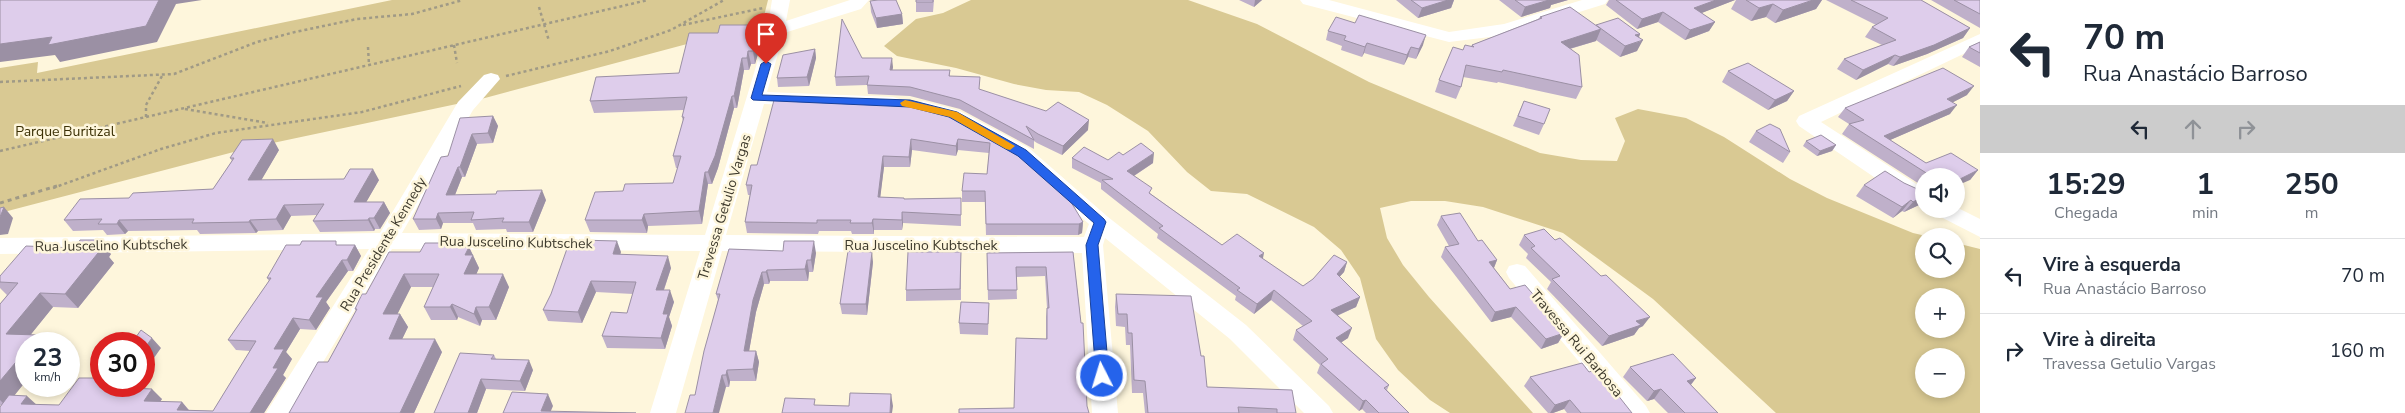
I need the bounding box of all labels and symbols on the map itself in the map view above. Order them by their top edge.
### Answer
pin [745,13,787,64]
park label: Parque Buritizal [15,122,116,141]
street label: Travessa Getulio Vargas [693,132,756,282]
street label: Rua Presidente Kennedy [336,173,432,315]
street label: Rua Juscelino Kubtschek [439,232,594,253]
street label: Rua Juscelino Kubtschek [34,235,189,256]
street label: Rua Juscelino Kubtschek [845,236,998,255]
street label: Travessa Rui Barbosa [1526,286,1627,401]
speed limit sign: 30 [90,332,155,397]
position arrow [1075,349,1127,401]

